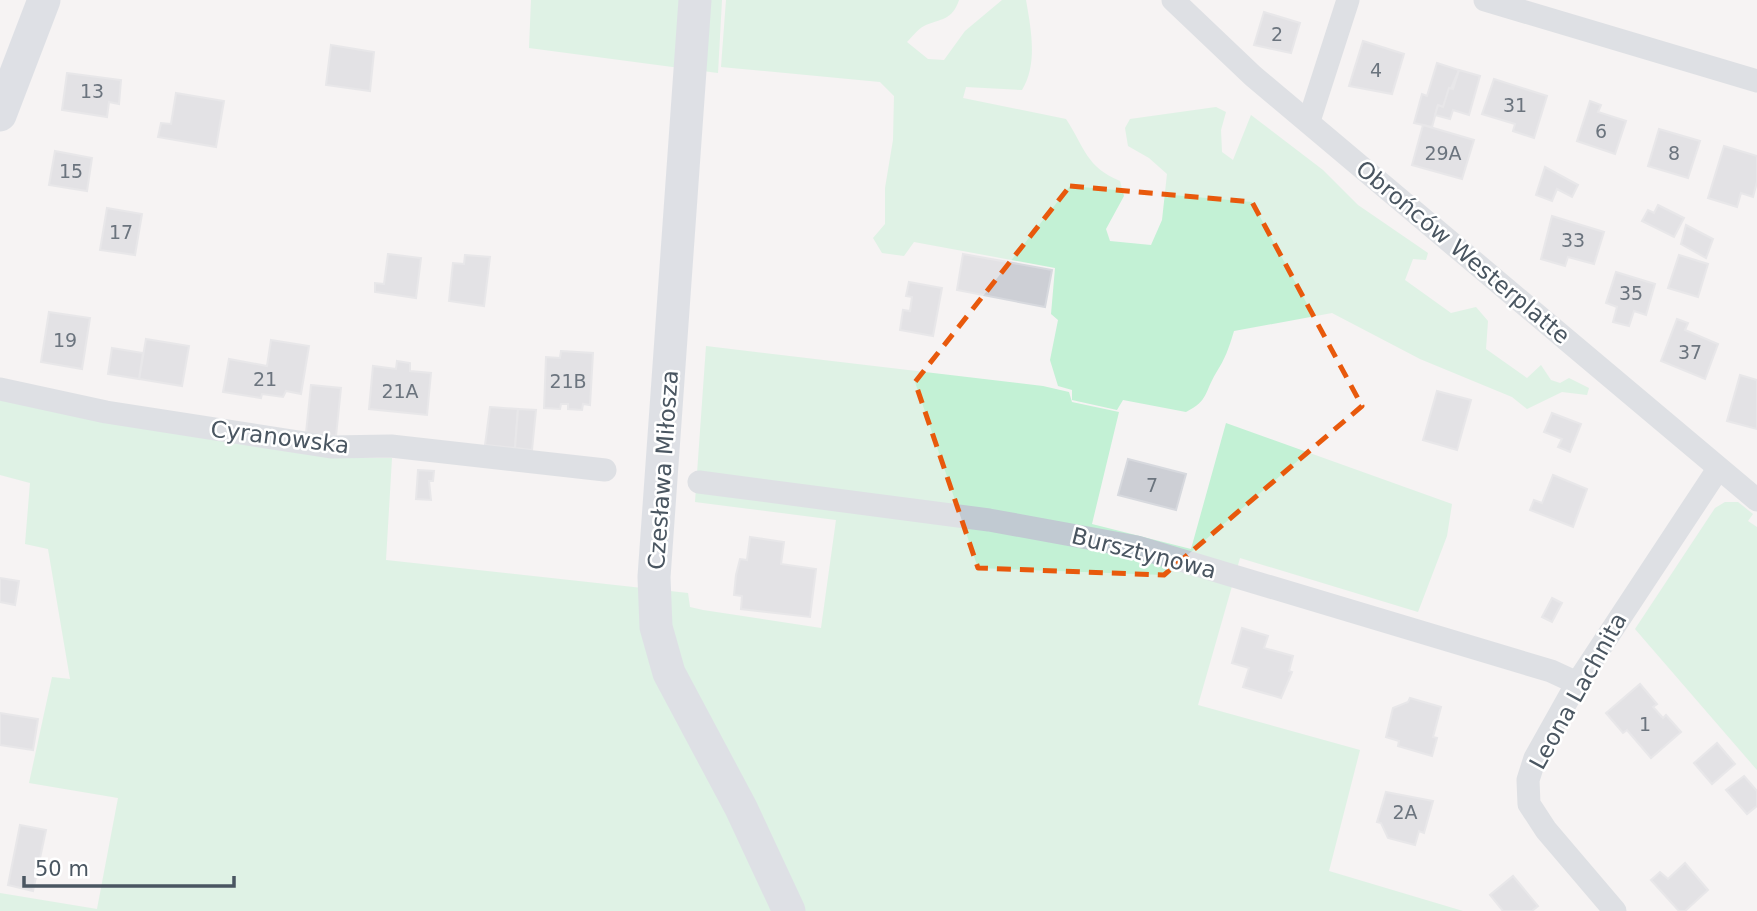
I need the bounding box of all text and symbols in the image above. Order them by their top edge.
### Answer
house number: 2 [1271,23,1283,45]
house number: 4 [1370,59,1382,81]
house number: 13 [80,80,104,102]
house number: 31 [1503,94,1527,116]
house number: 6 [1595,120,1607,142]
house number: 29A [1424,142,1462,164]
house number: 8 [1668,142,1680,164]
street label: Obrońców Westerplatte [1351,155,1575,349]
house number: 15 [59,160,83,182]
house number: 17 [109,221,133,243]
house number: 33 [1561,229,1585,251]
house number: 35 [1619,282,1643,304]
house number: 19 [53,329,77,351]
house number: 37 [1678,341,1702,363]
house number: 21 [253,368,277,390]
street label: Czesława Miłosza [643,369,683,571]
house number: 21B [549,370,587,392]
house number: 21A [381,380,419,402]
street label: Cyranowska [209,416,351,458]
house number: 7 [1146,474,1158,496]
street label: Bursztynowa [1069,522,1219,584]
street label: Leona Lachnita [1524,608,1632,774]
house number: 1 [1639,713,1651,735]
house number: 2A [1392,801,1418,823]
scale bar [24,844,234,888]
text: 50 m [35,857,89,881]

